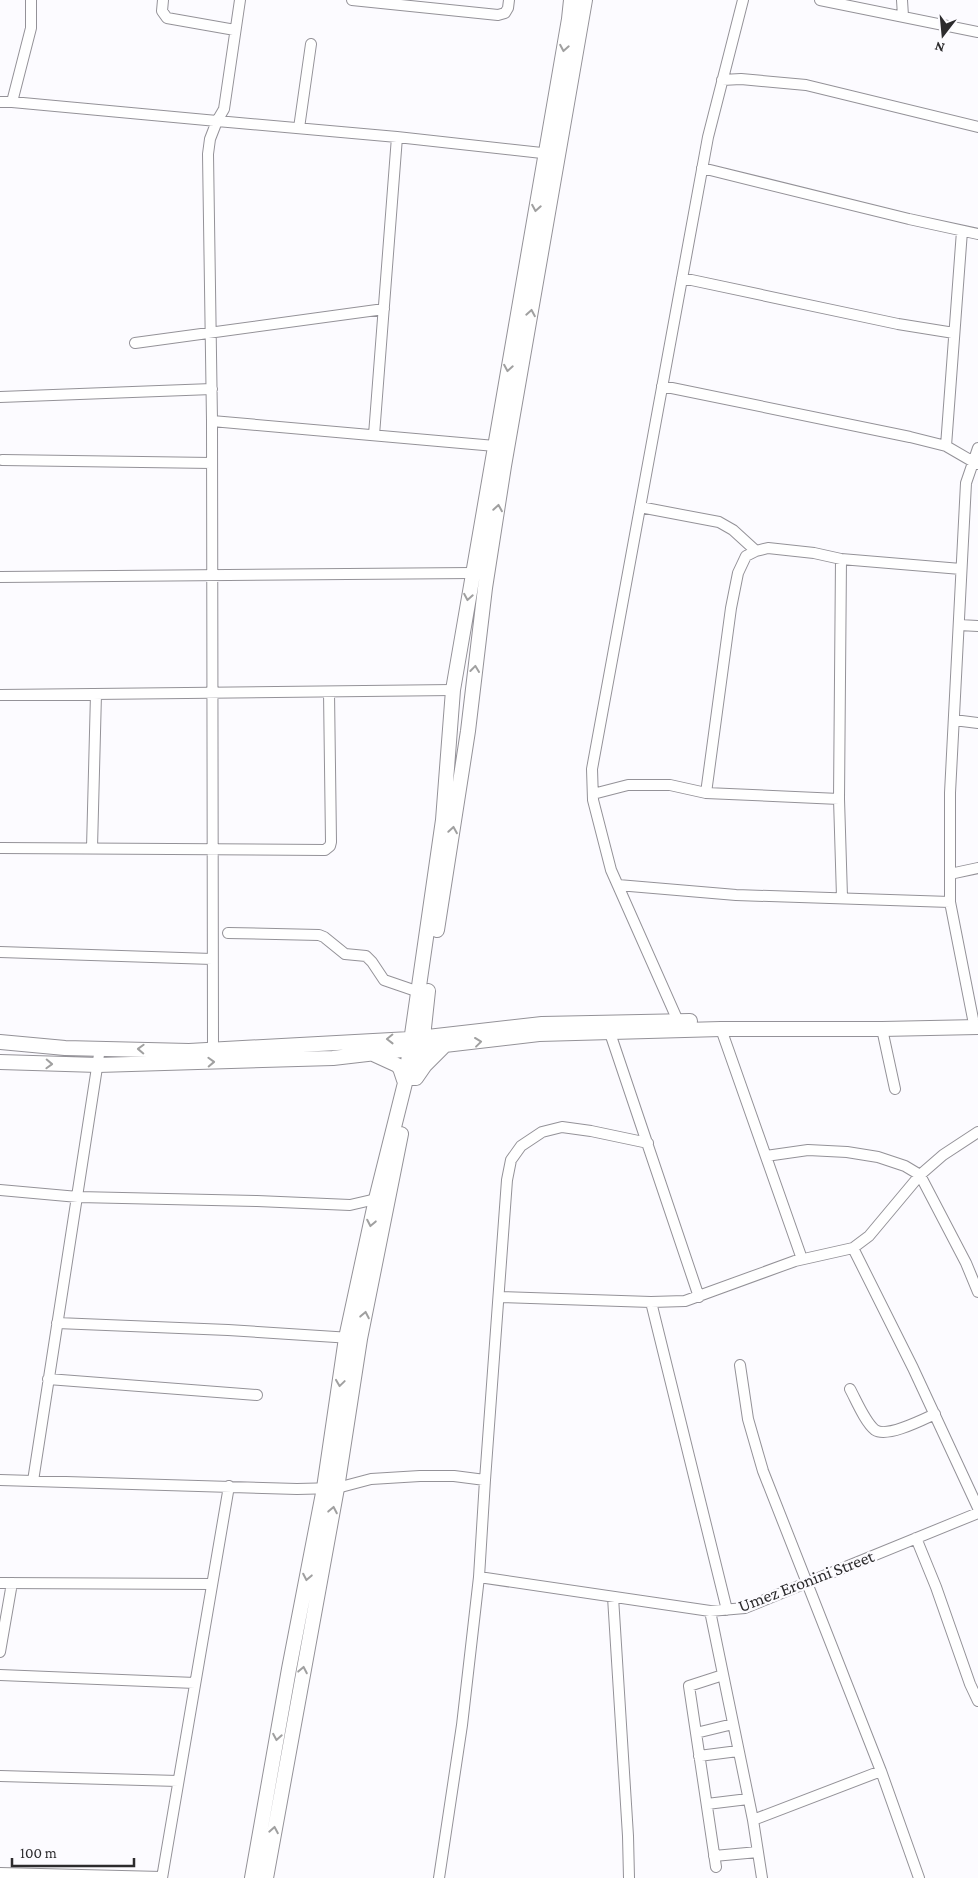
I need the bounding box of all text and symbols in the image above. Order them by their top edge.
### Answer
north arrow [918,10,968,60]
text: N [932,38,946,57]
one-way arrow [559,44,569,53]
one-way arrow [531,204,541,213]
one-way arrow [526,309,536,318]
one-way arrow [504,364,514,373]
one-way arrow [492,504,502,512]
one-way arrow [463,593,474,602]
one-way arrow [469,665,480,673]
one-way arrow [447,825,457,834]
one-way arrow [386,1034,394,1044]
one-way arrow [474,1037,482,1048]
one-way arrow [136,1044,144,1055]
one-way arrow [208,1057,215,1067]
one-way arrow [45,1059,53,1069]
one-way arrow [366,1219,377,1228]
one-way arrow [359,1311,369,1320]
one-way arrow [335,1378,345,1387]
one-way arrow [327,1506,337,1515]
street label: Umez Eronini Street [735,1545,878,1616]
one-way arrow [302,1573,312,1582]
one-way arrow [297,1666,307,1674]
one-way arrow [272,1733,282,1741]
one-way arrow [269,1826,279,1834]
scale bar [12,1836,135,1868]
text: 100 m [20,1845,57,1861]

